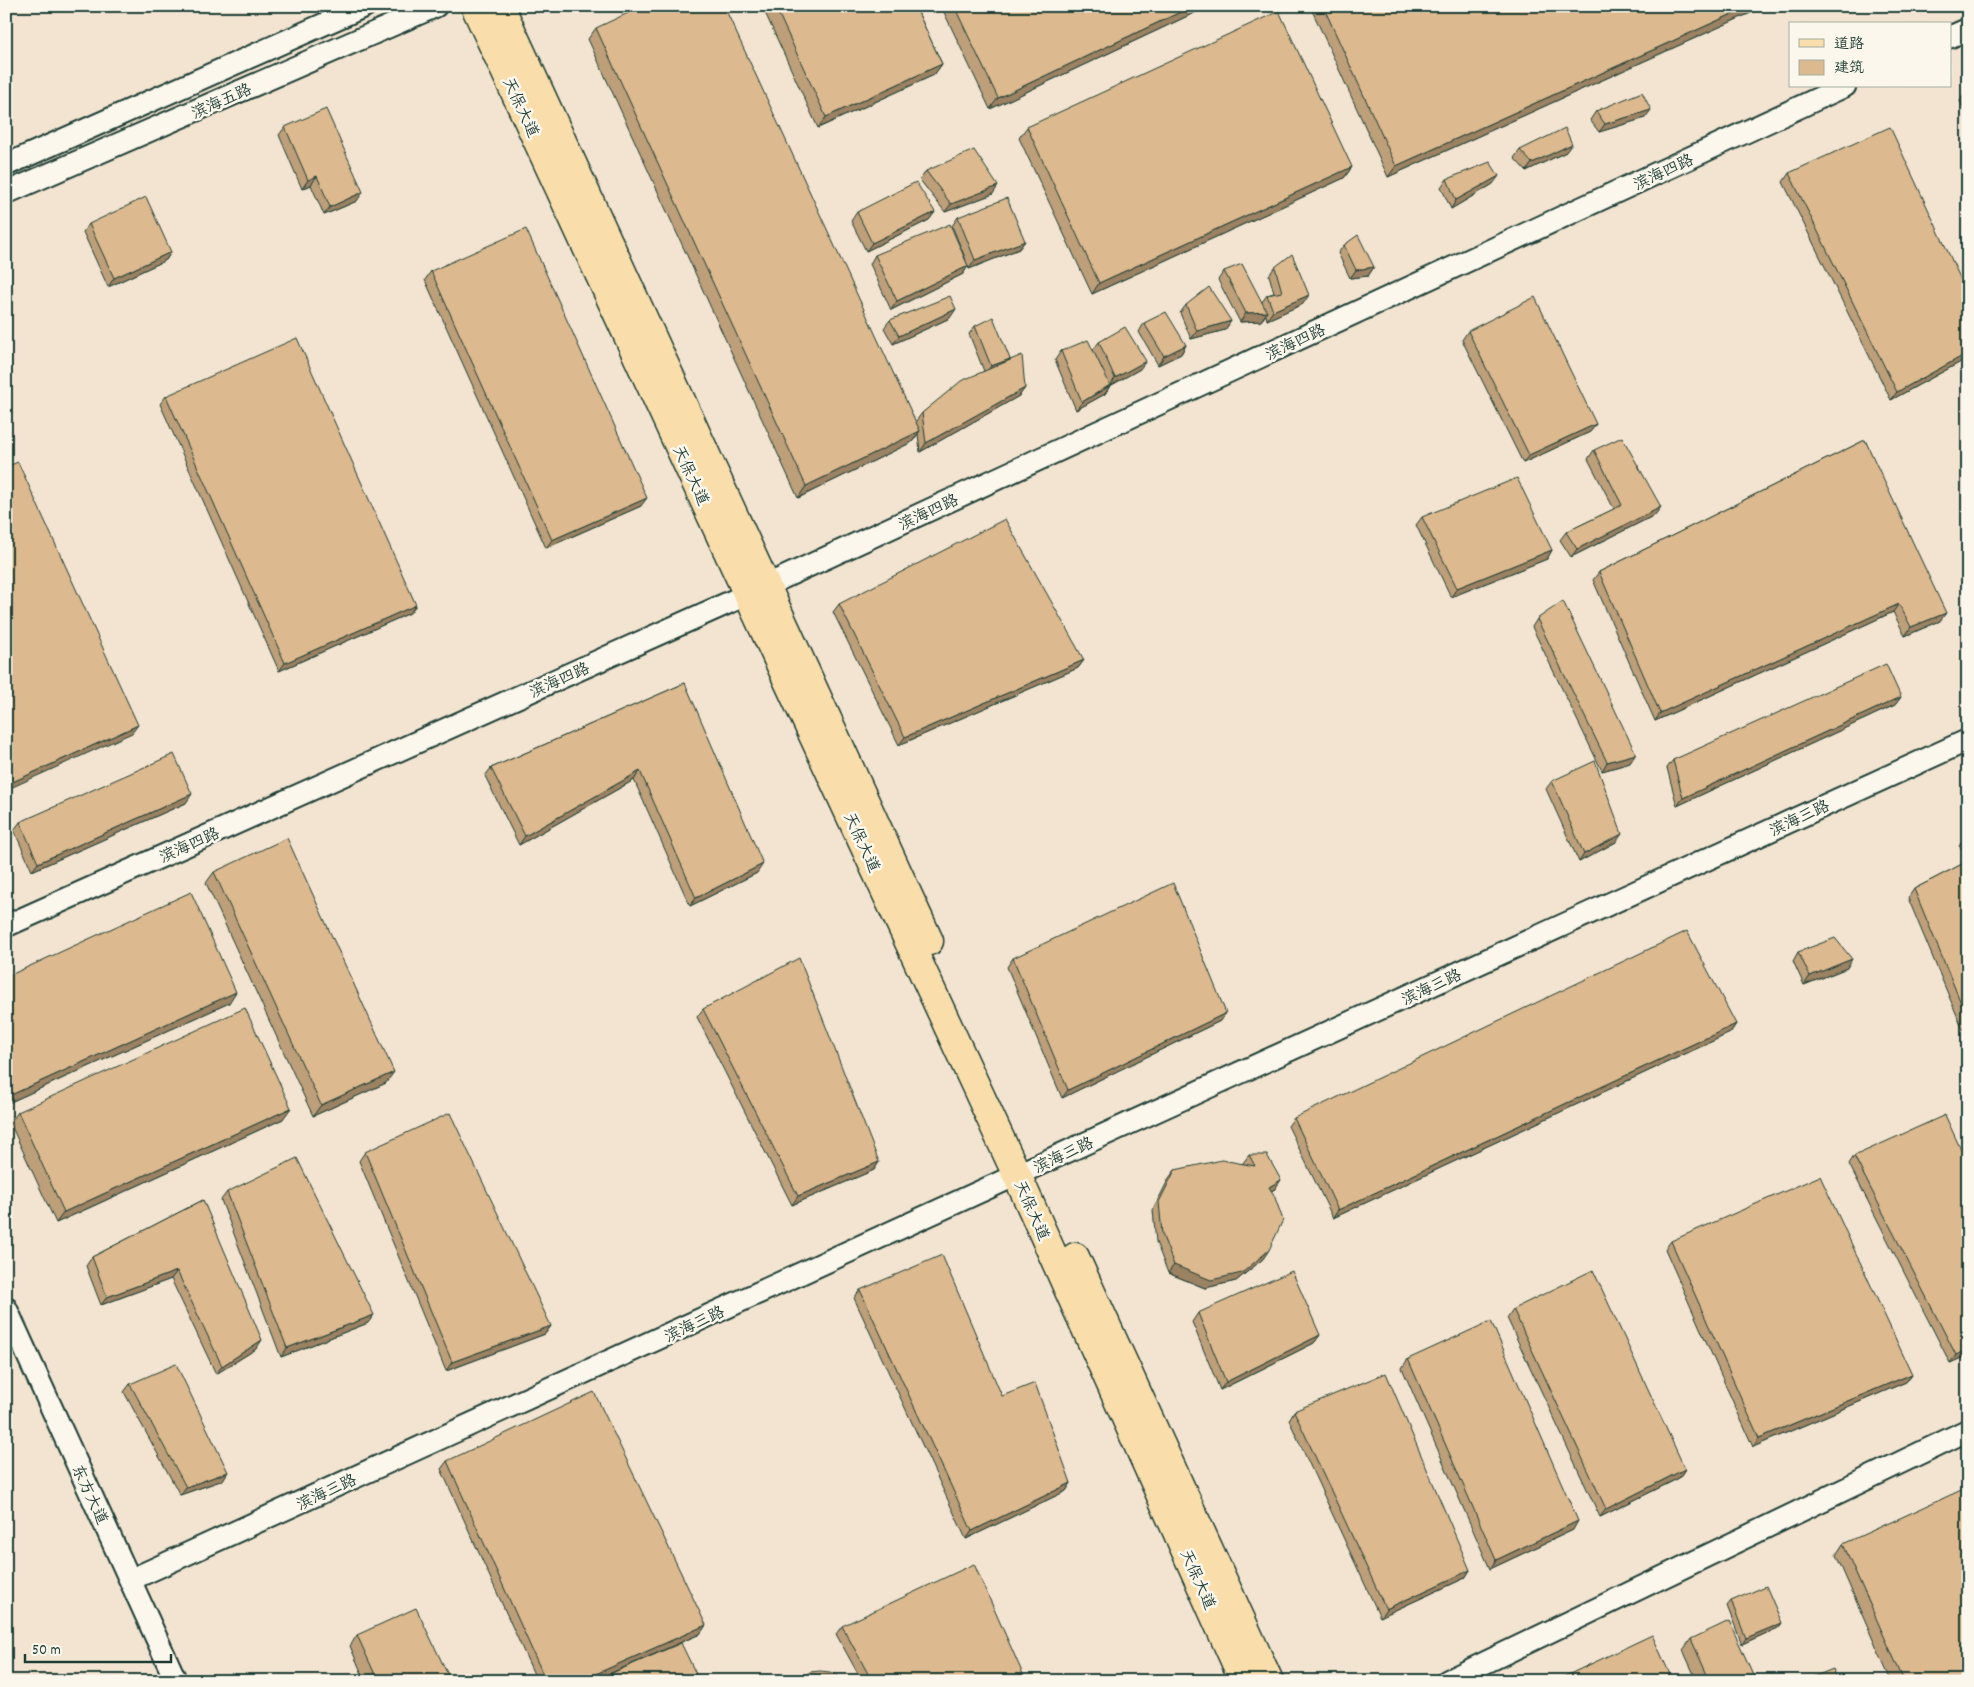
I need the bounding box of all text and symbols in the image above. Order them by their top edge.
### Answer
legend [1789,22,1952,88]
text: 道路 [1834,34,1864,56]
text: 建筑 [1834,58,1864,80]
street label: 天保大道 [496,74,544,142]
street label: 滨海五路 [188,79,256,126]
street label: 滨海四路 [1630,149,1698,197]
street label: 滨海四路 [1262,319,1330,367]
street label: 天保大道 [666,442,714,510]
street label: 滨海四路 [895,489,963,537]
street label: 滨海四路 [526,658,594,705]
street label: 滨海三路 [1766,795,1834,843]
street label: 天保大道 [837,809,885,877]
street label: 滨海四路 [156,823,224,870]
street label: 滨海三路 [1398,964,1466,1012]
street label: 滨海三路 [1030,1132,1098,1180]
street label: 天保大道 [1007,1177,1054,1245]
street label: 滨海三路 [661,1301,729,1349]
street label: 东方大道 [65,1461,113,1529]
street label: 滨海三路 [293,1469,361,1517]
street label: 天保大道 [1173,1546,1220,1614]
scale bar [25,1632,171,1664]
text: 50 m [32,1640,61,1662]

